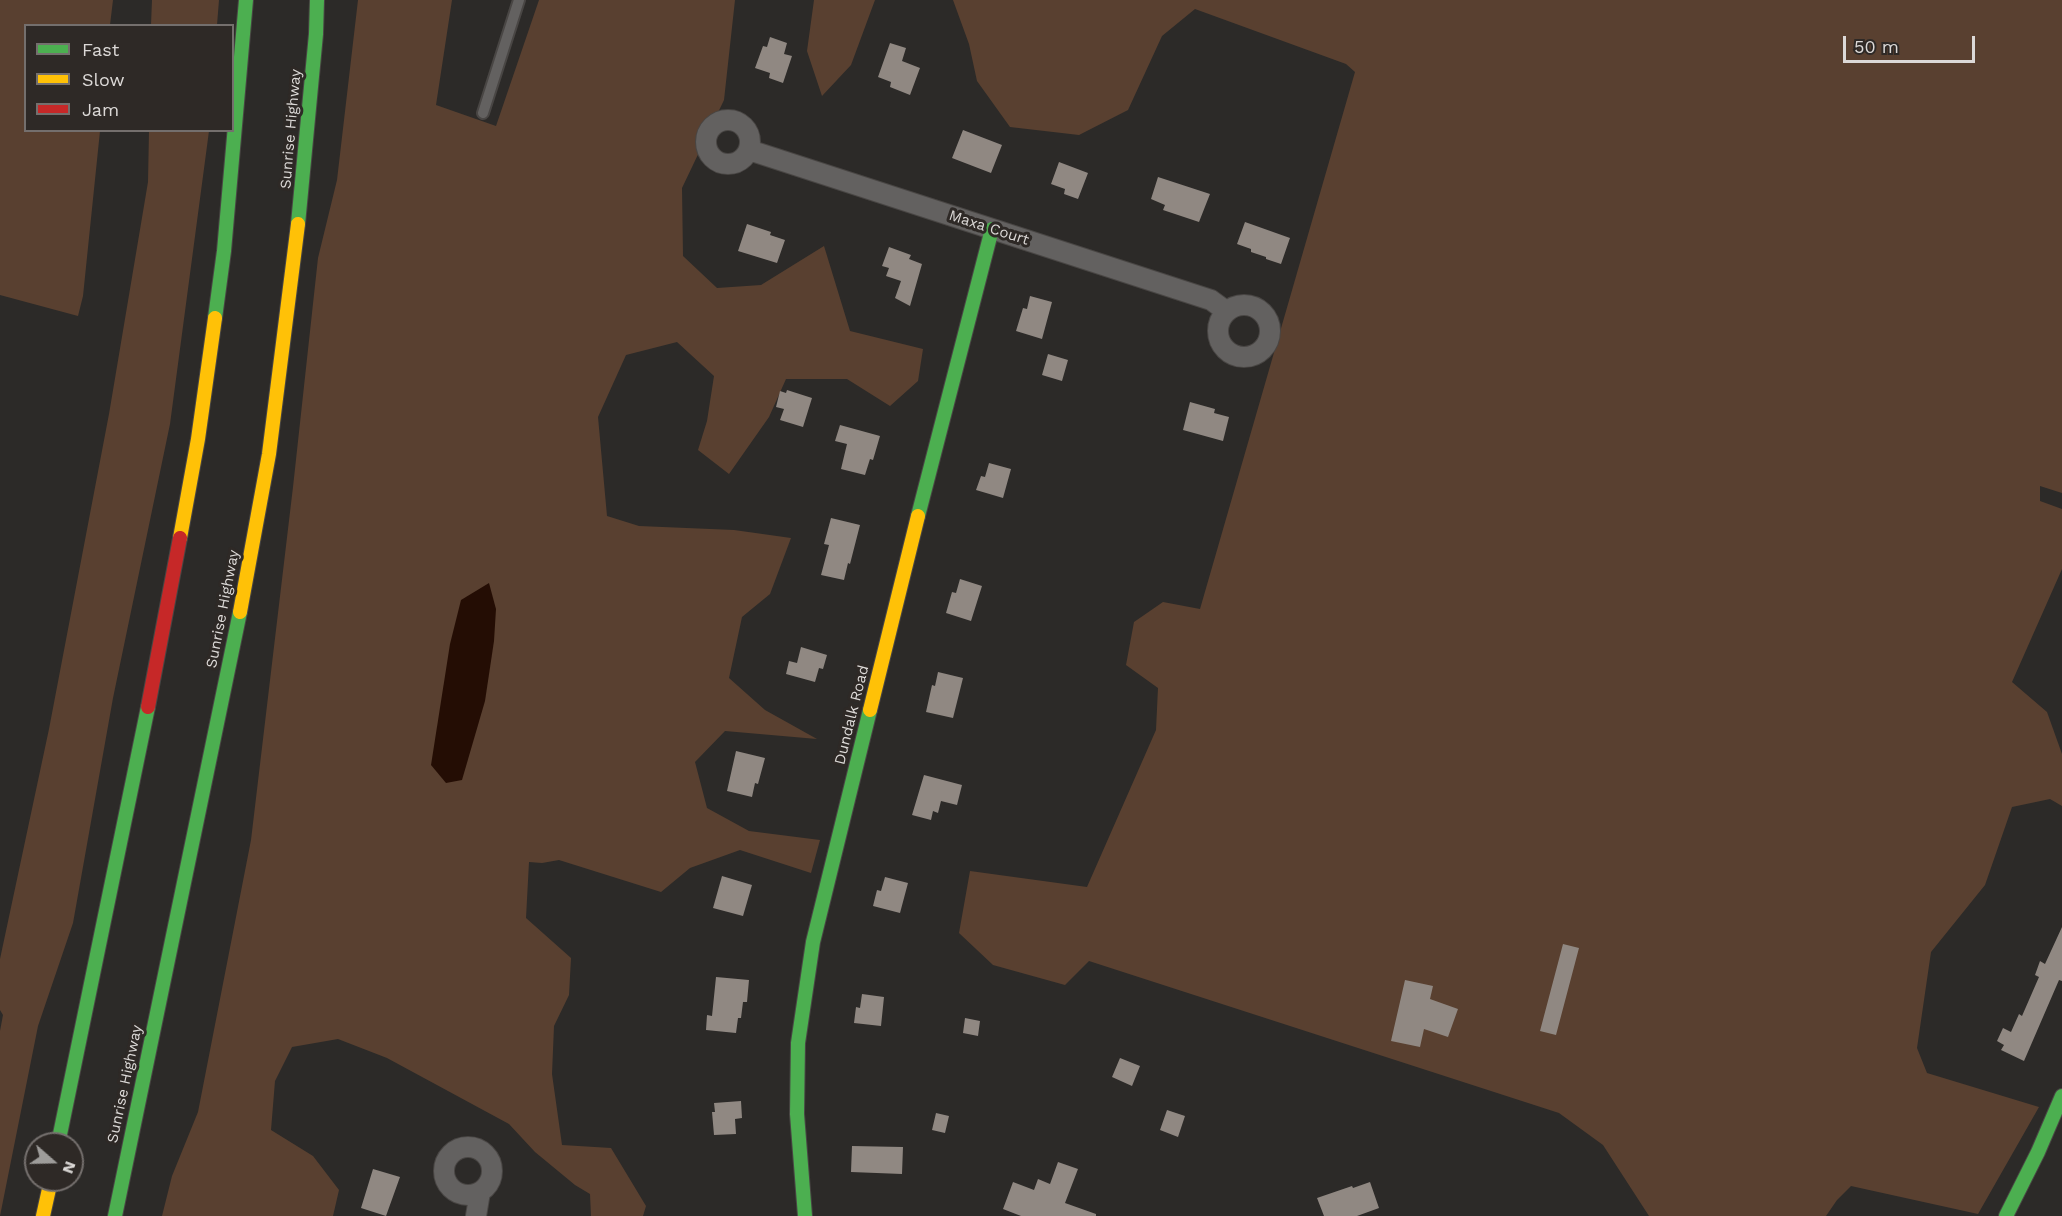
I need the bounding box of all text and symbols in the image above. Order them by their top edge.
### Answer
legend [24,24,234,132]
scale bar [1846,24,1978,62]
text: 50 m [1854,36,1899,57]
text: Fast [82,39,119,60]
street label: Sunrise Highway [277,68,305,190]
text: Slow [82,69,125,90]
text: Jam [82,99,119,120]
street label: Maxa Court [947,207,1031,249]
street label: Sunrise Highway [203,548,243,670]
street label: Dundalk Road [831,663,873,767]
street label: Sunrise Highway [104,1023,146,1145]
north arrow [24,1132,84,1192]
text: N [59,1159,80,1176]

